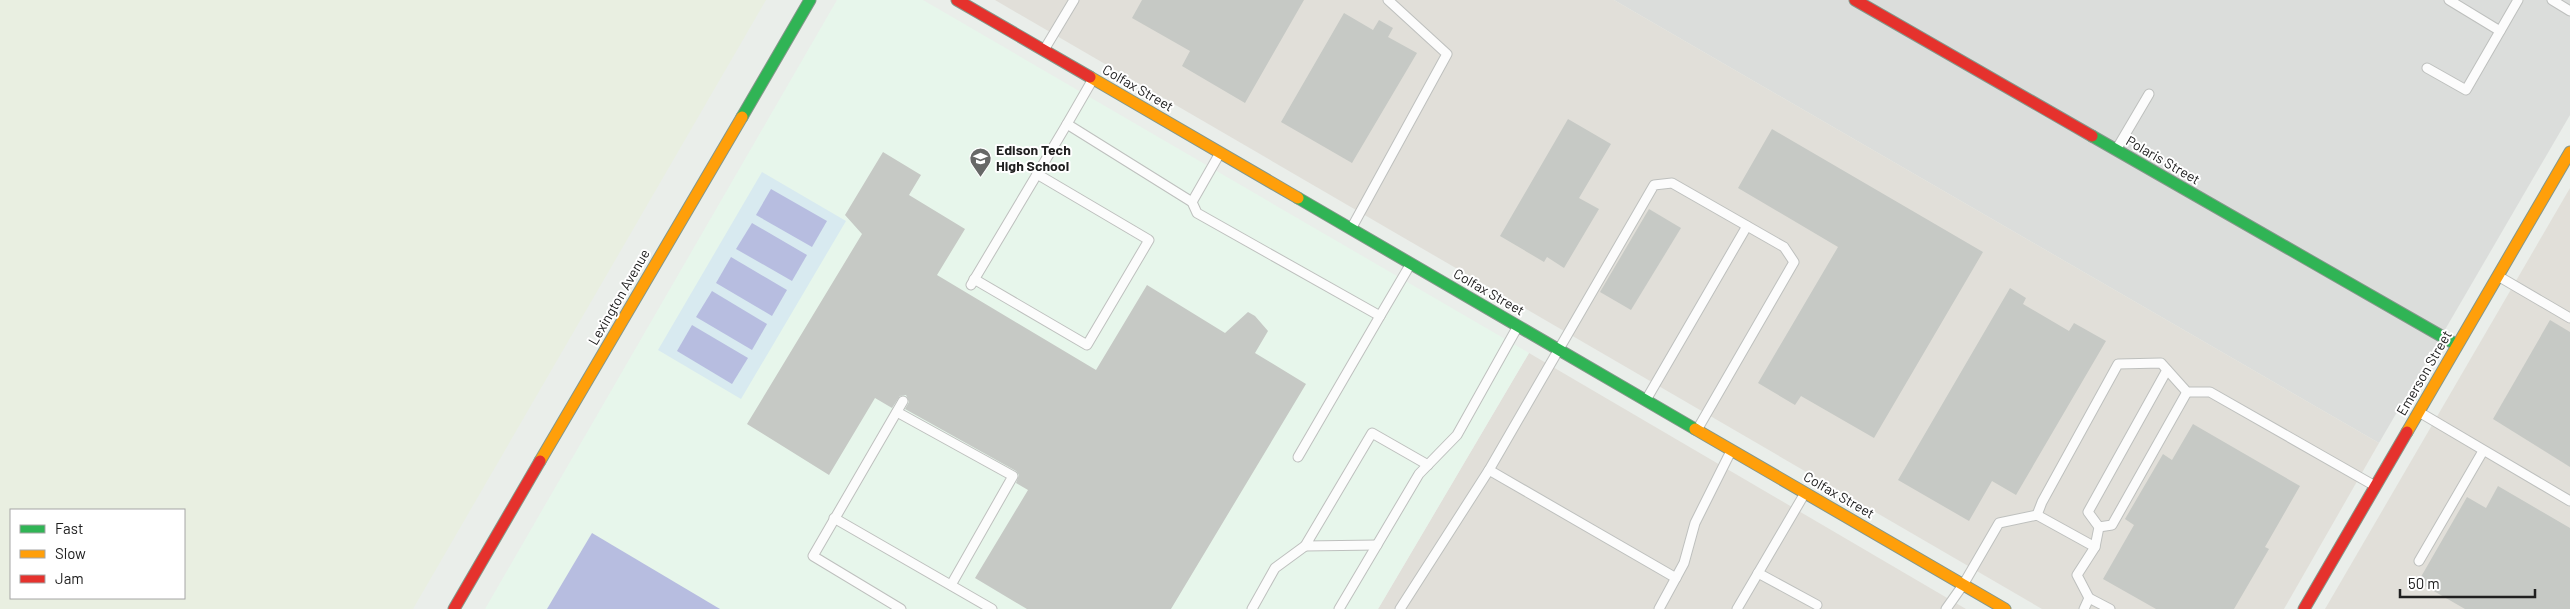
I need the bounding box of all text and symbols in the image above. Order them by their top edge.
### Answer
street label: Colfax Street [1100,60,1177,115]
street label: Polaris Street [2123,132,2203,188]
place label: Edison Tech High School [996,141,1071,174]
school or university icon: Edison Tech High School [968,146,992,177]
street label: Lexington Avenue [584,246,653,348]
street label: Colfax Street [1451,264,1528,319]
street label: Emerson Street [2392,327,2455,418]
street label: Colfax Street [1801,467,1878,522]
legend [10,509,185,599]
text: Fast [55,519,83,537]
text: Slow [55,544,86,562]
scale bar [2400,566,2535,598]
text: Jam [55,569,84,587]
text: 50 m [2408,574,2440,592]

